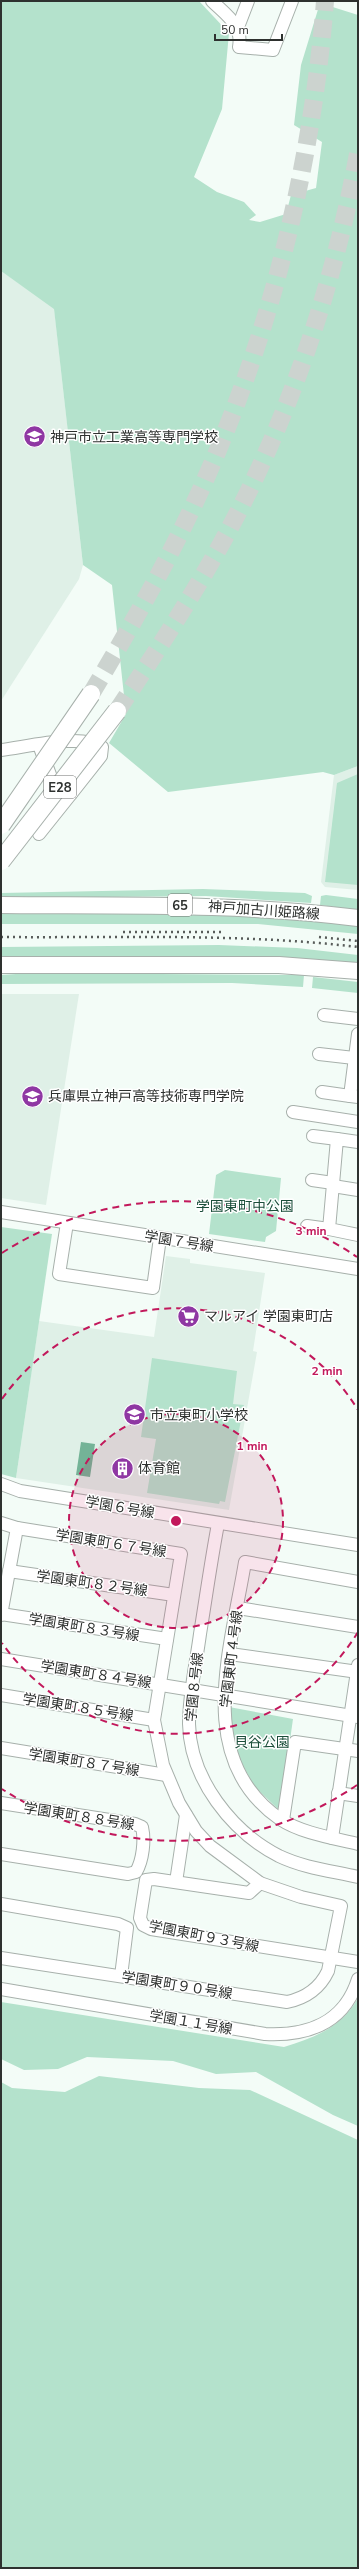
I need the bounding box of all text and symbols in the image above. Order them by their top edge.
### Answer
scale bar [215,16,282,42]
text: 50 m [221,22,249,38]
school or university icon: 神戸市立工業高等専門学校 [22,424,48,450]
place label: 神戸市立工業高等専門学校 [50,428,218,447]
road number: E28 [44,776,76,798]
road number: 65 [168,894,192,916]
street label: 神戸加古川姫路線 [207,897,320,924]
school or university icon: 兵庫県立神戸高等技術専門学院 [19,1083,45,1109]
place label: 兵庫県立神戸高等技術専門学院 [48,1087,244,1106]
park label: 学園東町中公園 [196,1197,294,1216]
text: 3 min [295,1223,327,1239]
street label: 学園７号線 [143,1227,215,1256]
supermarket icon: マルアイ 学園東町店 [176,1303,202,1329]
place label: マルアイ 学園東町店 [204,1307,333,1326]
text: 2 min [311,1363,343,1379]
school or university icon: 市立東町小学校 [122,1402,148,1428]
place label: 市立東町小学校 [150,1406,248,1425]
text: 1 min [236,1438,268,1454]
building icon: 体育館 [110,1455,136,1481]
place label: 体育館 [138,1459,180,1478]
street label: 学園６号線 [84,1492,156,1523]
centre of rings [169,1514,183,1528]
street label: 学園東町６７号線 [54,1525,168,1562]
street label: 学園東町８２号線 [35,1566,149,1601]
street label: 学園東町８３号線 [27,1609,141,1646]
street label: 学園東町４号線 [216,1609,247,1709]
street label: 学園８号線 [181,1651,208,1723]
street label: 学園東町８４号線 [39,1656,153,1693]
street label: 学園東町８５号線 [21,1689,135,1726]
park label: 貝谷公園 [234,1733,290,1752]
street label: 学園東町８７号線 [27,1744,141,1781]
street label: 学園東町８８号線 [22,1798,136,1835]
street label: 学園東町９３号線 [147,1916,261,1957]
street label: 学園東町９０号線 [120,1967,234,2004]
street label: 学園１１号線 [148,2006,234,2039]

